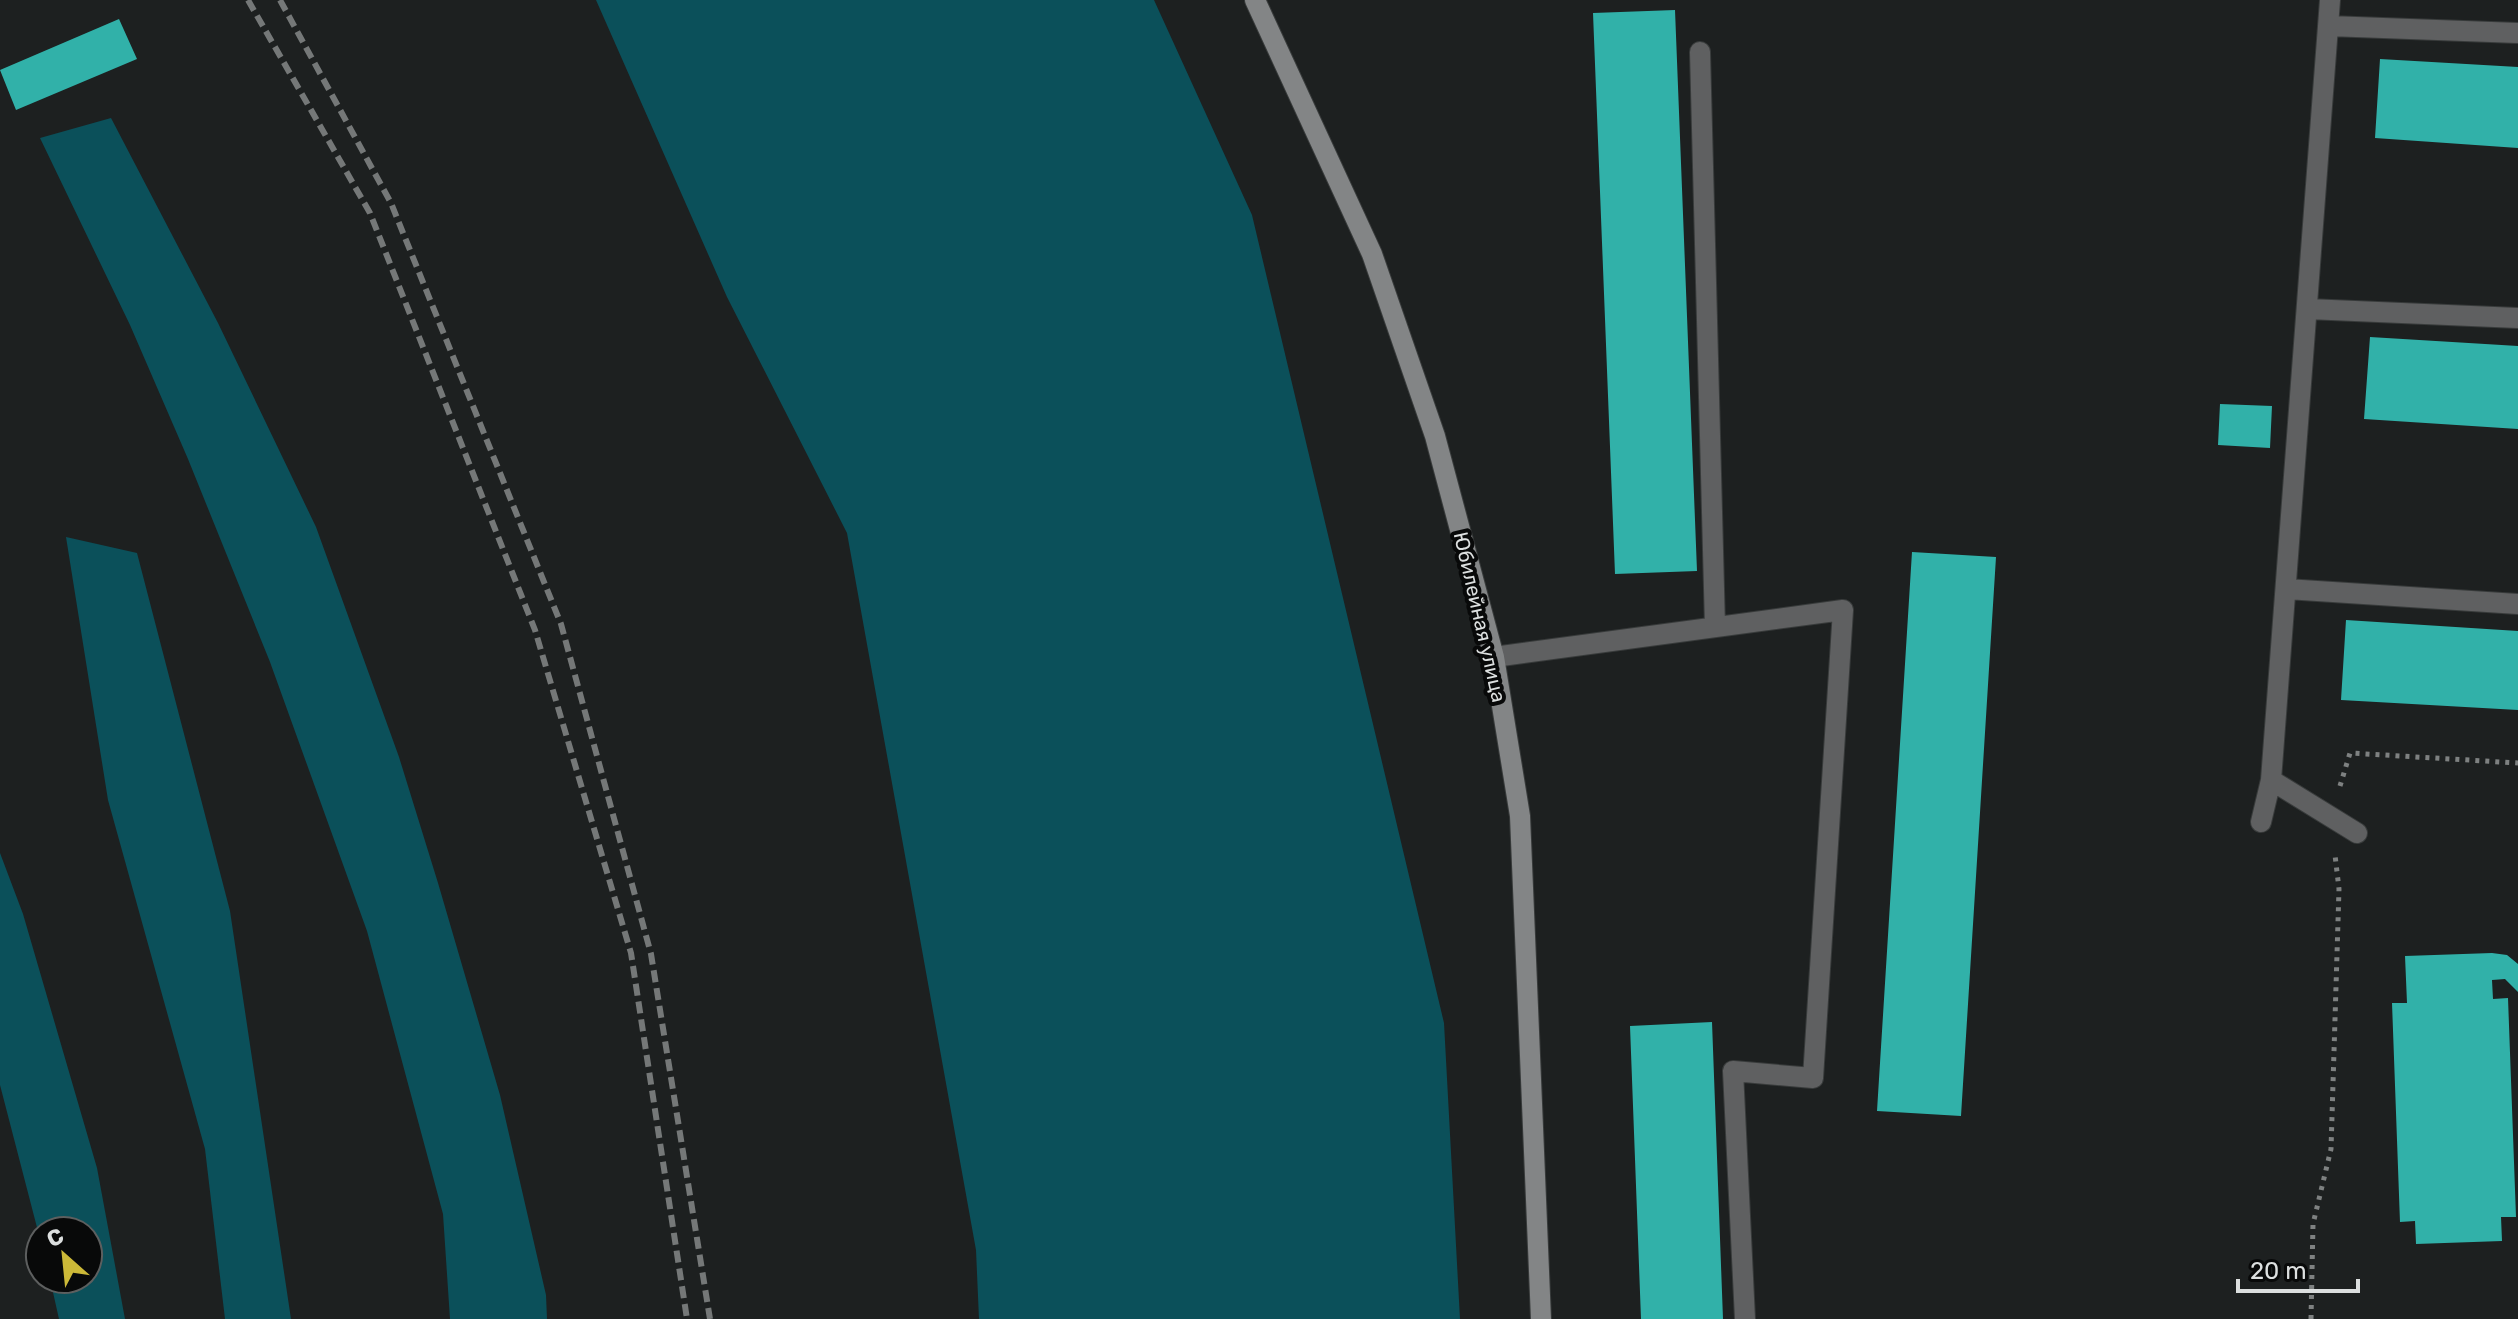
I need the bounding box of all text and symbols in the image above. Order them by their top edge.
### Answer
street label: Юбилейная улица [1449,529,1511,705]
north arrow [24,1215,104,1295]
text: С [42,1222,68,1253]
scale bar [2238,1243,2358,1293]
text: 20 m [2250,1257,2307,1285]

